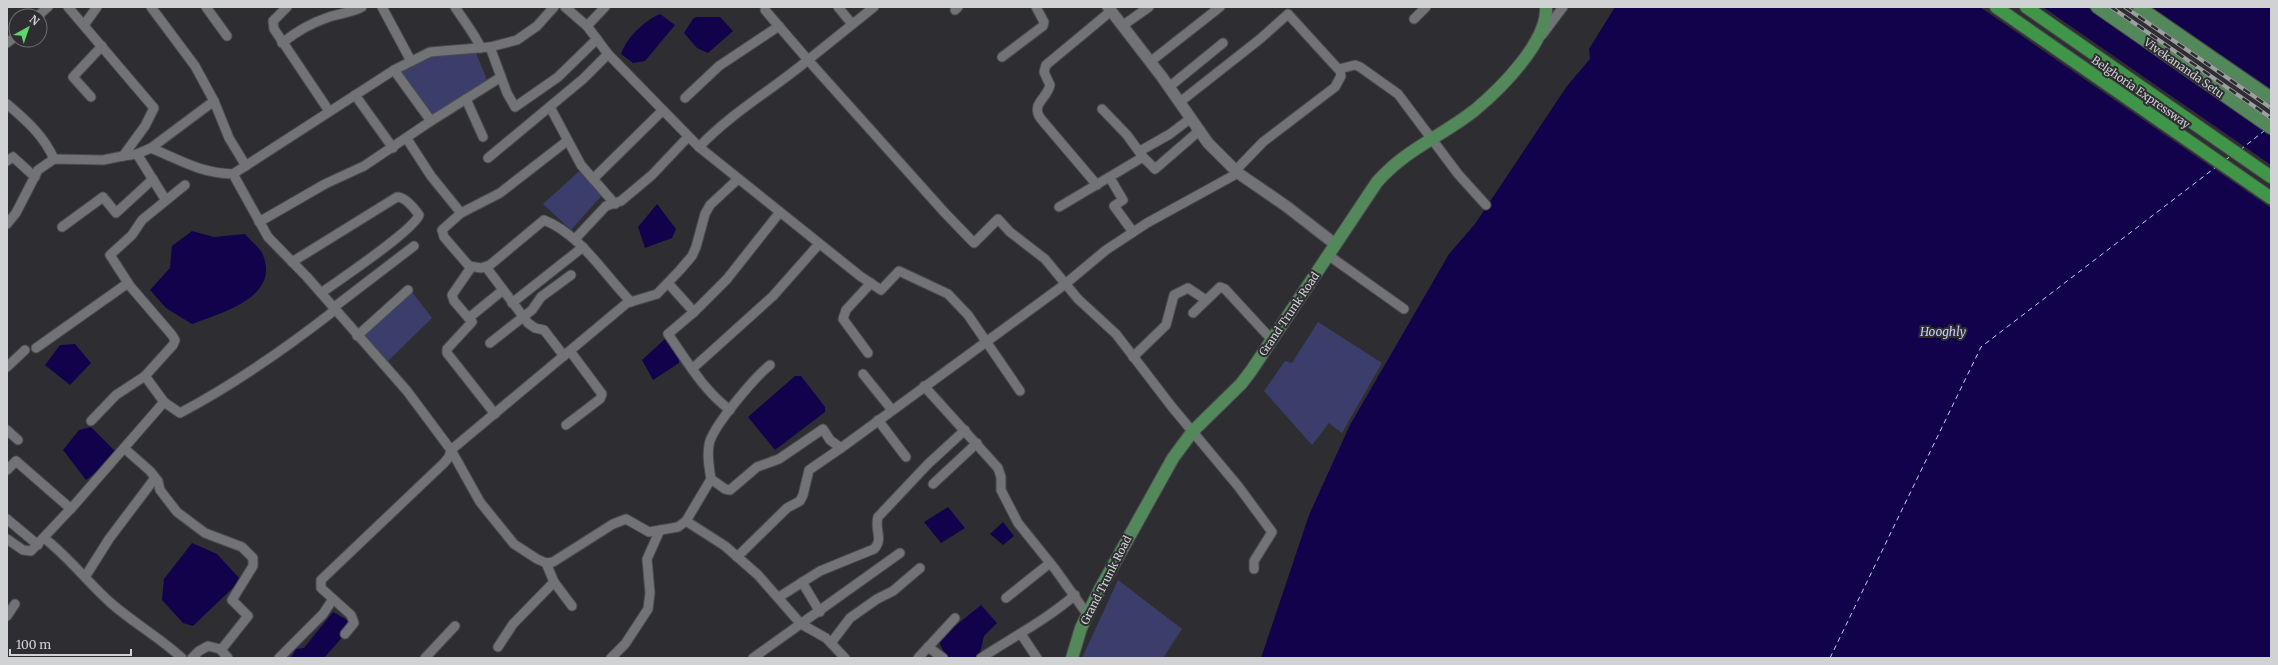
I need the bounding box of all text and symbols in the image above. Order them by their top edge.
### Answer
north arrow [8,8,48,48]
text: N [27,12,42,29]
street label: Vivekananda Setu [2140,35,2227,101]
street label: Belghoria Expressway [2089,53,2193,132]
street label: Grand Trunk Road [1256,269,1322,359]
water label: Hooghly [1919,324,1966,339]
street label: Grand Trunk Road [1078,533,1135,627]
scale bar [10,631,131,657]
text: 100 m [16,637,51,652]

